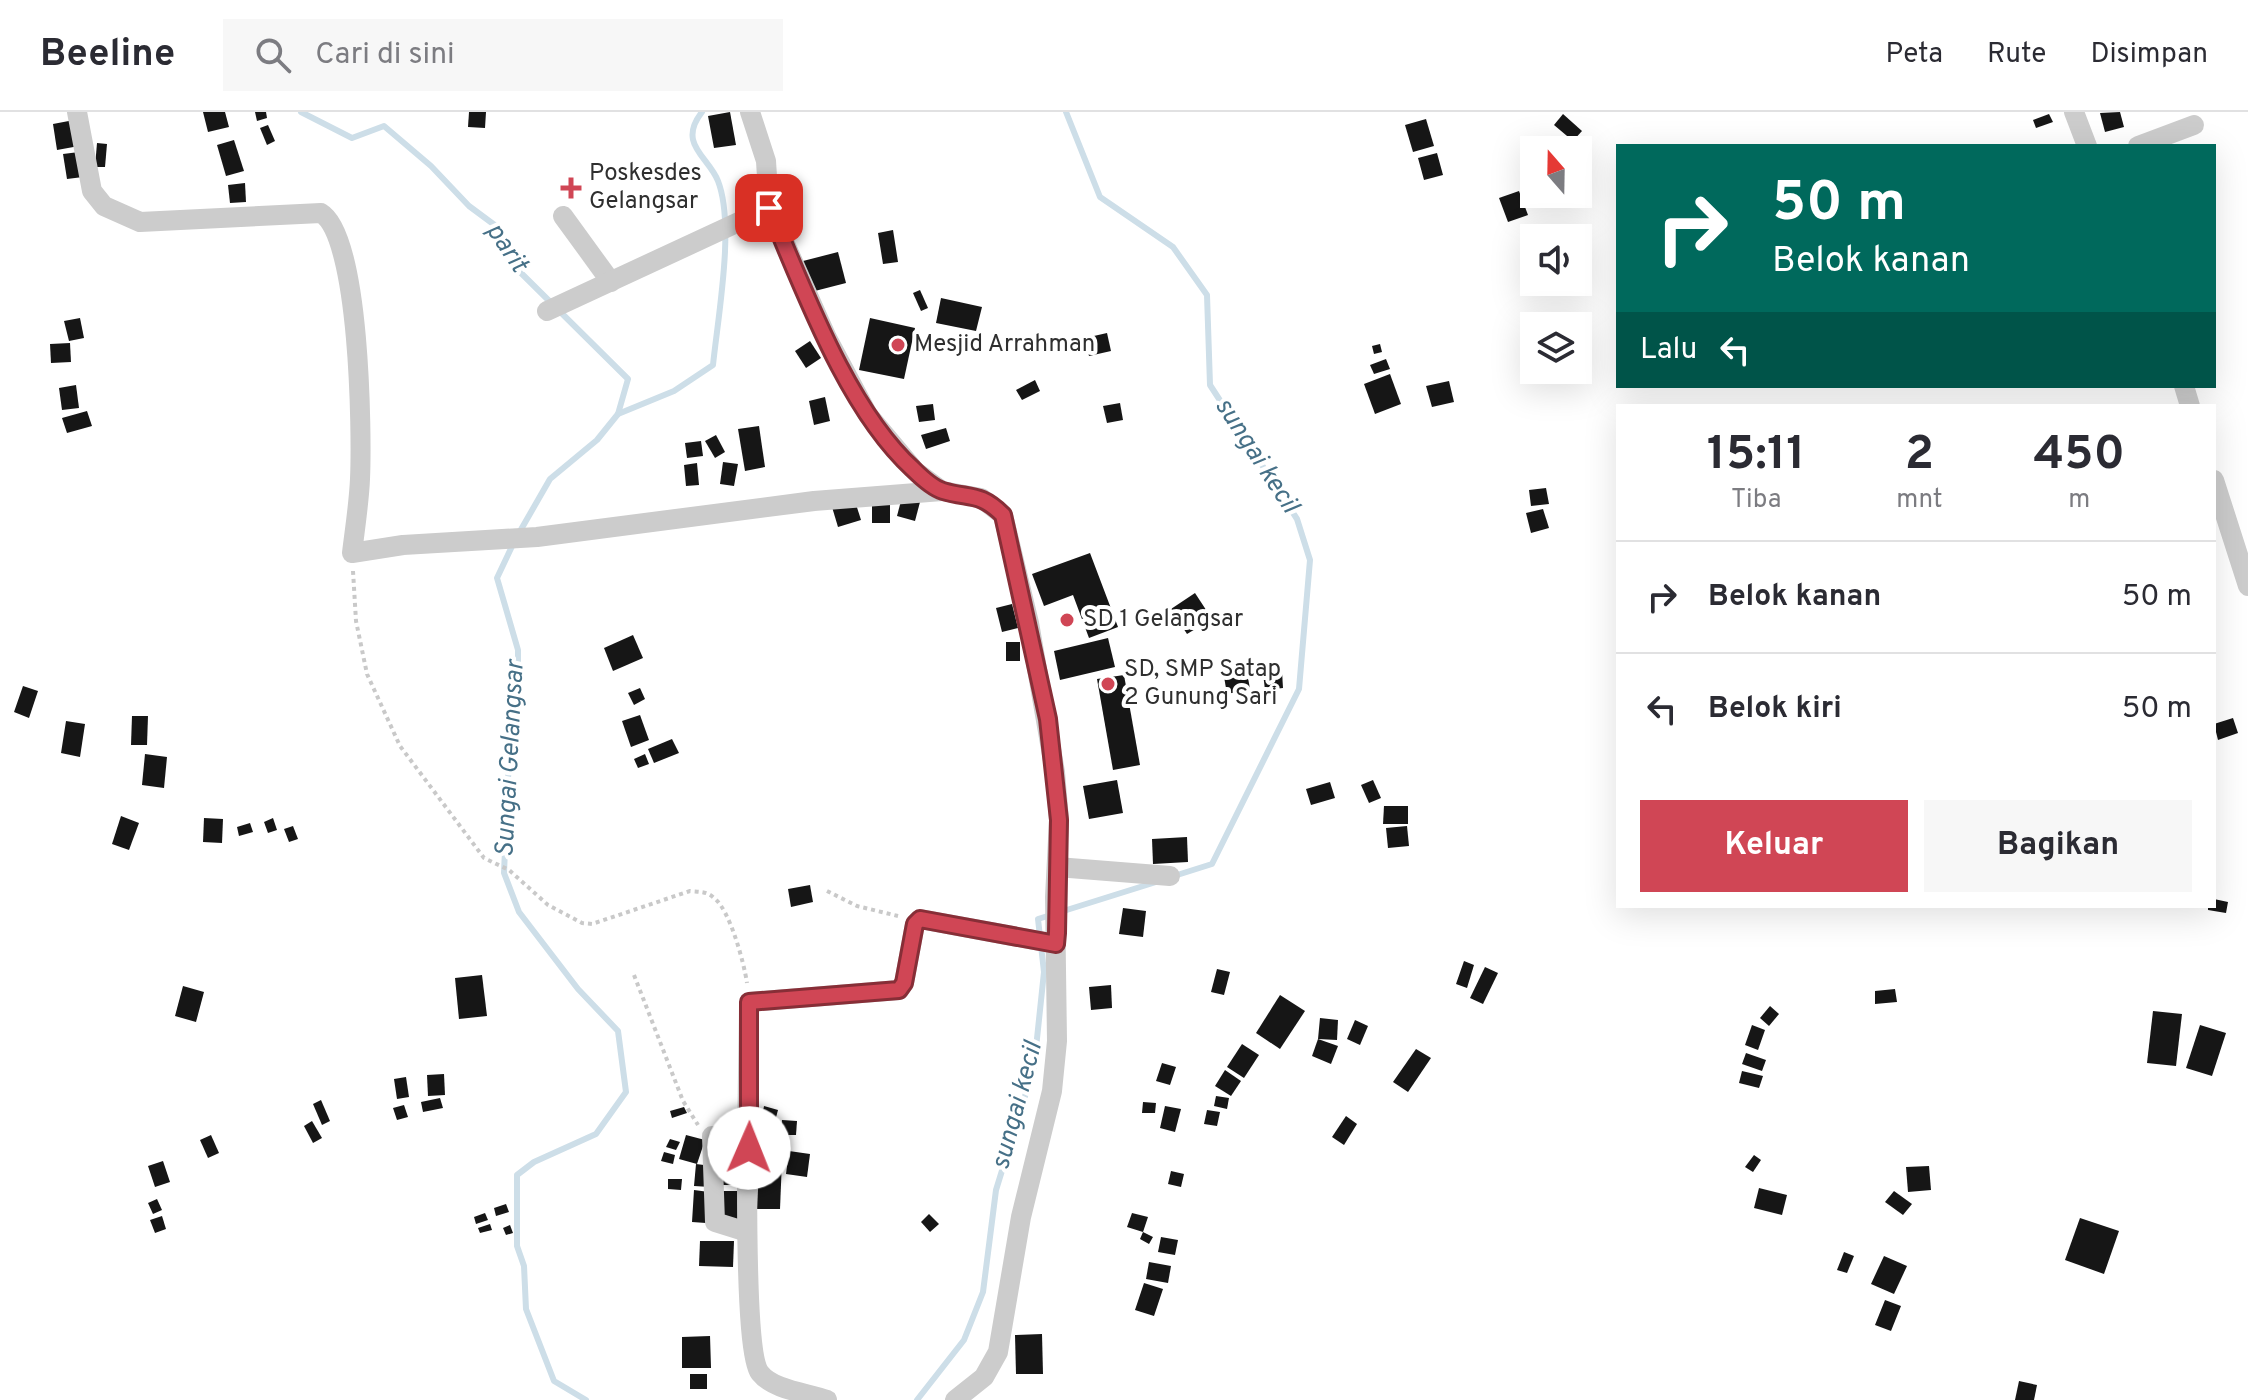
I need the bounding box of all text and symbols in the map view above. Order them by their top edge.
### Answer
search box [223,19,783,91]
text: Beeline [40,31,175,80]
icon: search [251,33,295,77]
text: Cari di sini [315,37,455,74]
text: Peta [1886,37,1943,73]
text: Rute [1987,37,2046,73]
text: Disimpan [2090,37,2208,73]
north arrow [1520,136,1592,208]
map controls [1520,136,1592,384]
place label: Poskesdes Gelangsar [589,159,702,217]
text: 50 m [1772,170,1906,240]
pin [735,174,803,242]
icon: right [1640,176,1744,280]
marker: Poskesdes Gelangsar [560,177,582,199]
icon: arrive [747,186,791,230]
water label: parit [477,217,536,281]
button: sound [1520,224,1592,296]
text: Belok kanan [1772,239,1970,285]
button: layers [1520,312,1592,384]
icon: left [1713,328,1757,372]
place label: Mesjid Arrahman [914,330,1095,360]
text: Lalu [1640,332,1697,369]
marker: Mesjid Arrahman [889,336,907,354]
water label: sungai kecil [1206,392,1306,521]
text: 15:11 [1707,426,1805,486]
text: 2 [1905,426,1934,486]
text: 450 [2034,426,2125,486]
text: Tiba [1731,484,1781,517]
text: mnt [1896,484,1943,517]
text: m [2068,484,2090,517]
icon: right [1640,575,1684,619]
text: Belok kanan [1708,579,1881,616]
text: 50 m [2122,579,2192,616]
place label: SD 1 Gelangsar [1083,605,1243,635]
marker: SD 1 Gelangsar [1058,611,1076,629]
place label: SD, SMP Satap 2 Gunung Sari [1124,655,1281,713]
water label: Sungai Gelangsar [489,658,533,858]
marker: SD, SMP Satap 2 Gunung Sari [1099,675,1117,693]
icon: left [1640,687,1684,731]
text: Belok kiri [1708,691,1842,728]
text: 50 m [2122,691,2192,728]
button: Keluar [1640,800,1908,892]
button: Bagikan [1924,800,2192,892]
water label: sungai kecil [985,1037,1051,1174]
position arrow [707,1106,791,1190]

